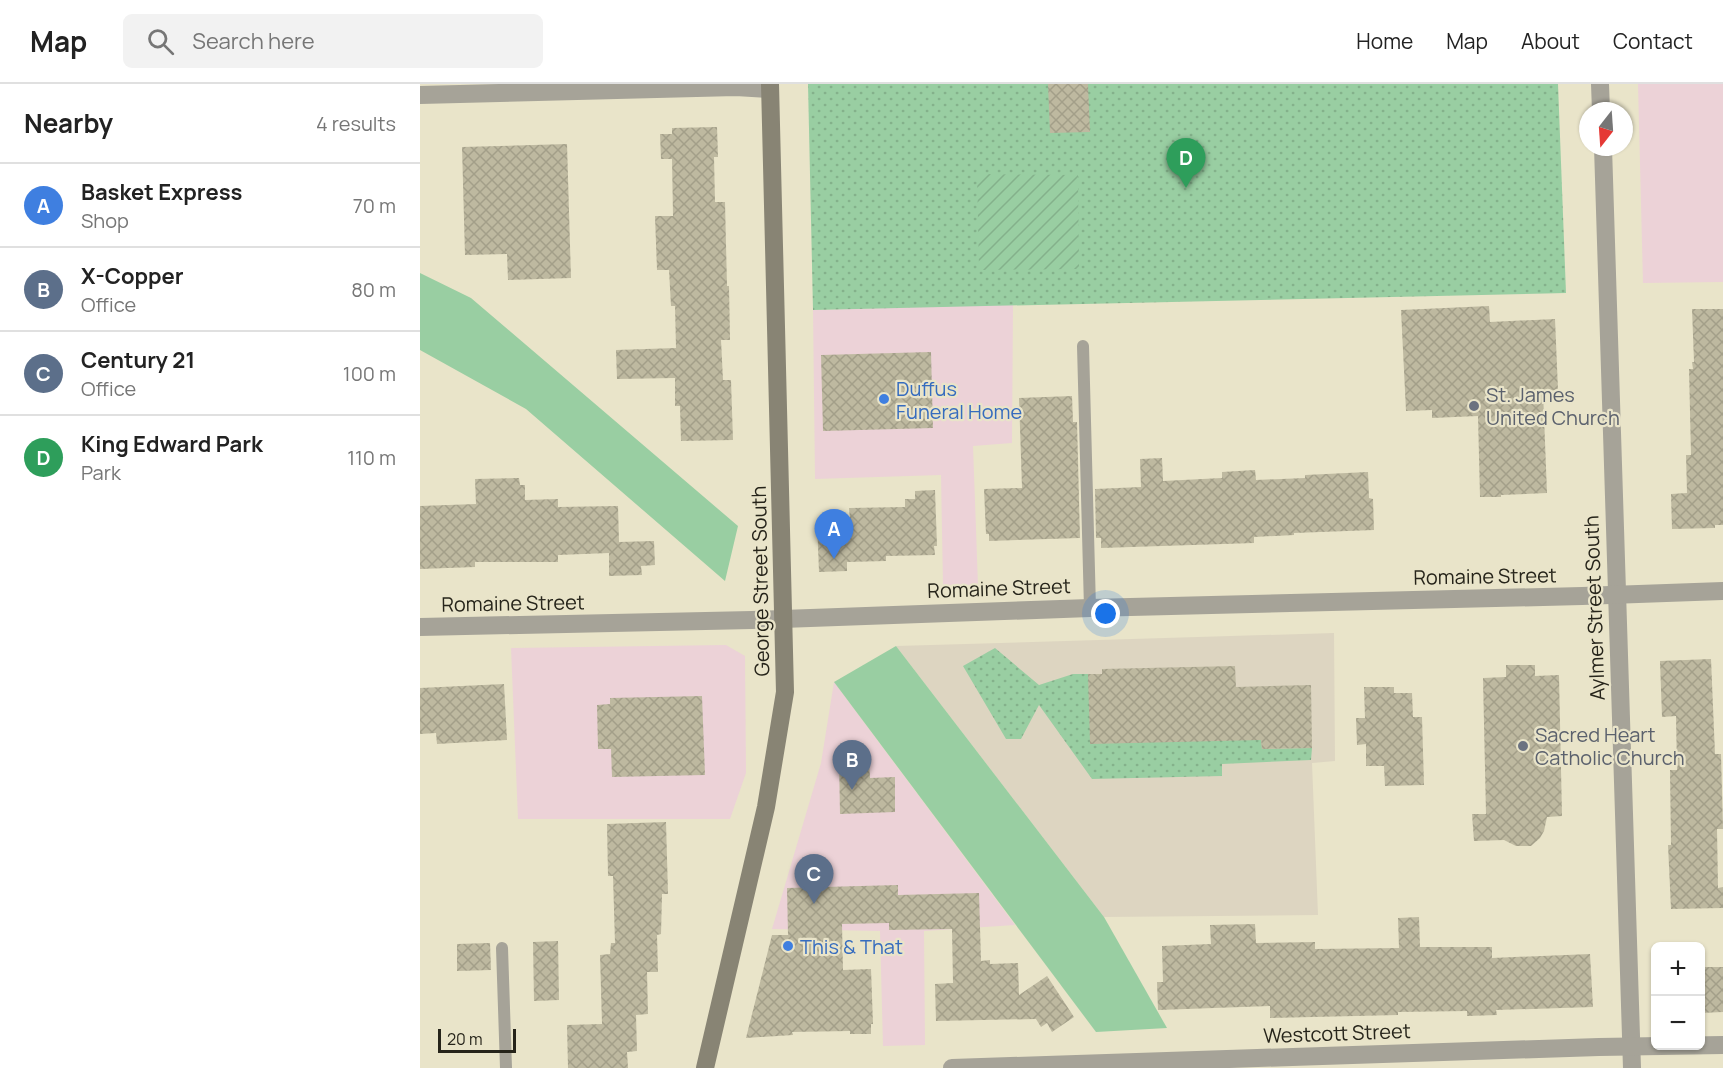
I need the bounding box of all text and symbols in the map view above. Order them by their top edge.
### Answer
search box [123,14,543,68]
text: Map [30,22,87,60]
icon: search [144,25,177,58]
text: Search here [192,26,315,56]
text: Home [1356,27,1413,55]
text: Map [1446,27,1488,55]
text: About [1521,27,1580,55]
text: Contact [1613,27,1693,55]
north arrow [1579,102,1633,156]
text: Nearby [24,105,113,141]
text: 4 results [316,110,396,137]
pin: D [1166,138,1206,188]
text: Basket Express [81,177,243,207]
text: A [37,192,50,219]
text: 70 m [353,192,396,219]
text: Shop [81,207,129,234]
text: X-Copper [81,261,184,291]
text: B [37,276,50,303]
text: 80 m [351,276,396,303]
text: Office [81,291,136,318]
text: Century 21 [81,345,195,375]
text: C [36,360,51,387]
text: 100 m [343,360,396,387]
text: Office [81,375,136,402]
place label: Duffus Funeral Home [896,375,1022,425]
place label: St. James United Church [1486,381,1620,431]
marker: Duffus Funeral Home [877,392,891,406]
marker: St. James United Church [1467,399,1481,413]
text: King Edward Park [81,429,263,459]
text: D [36,444,51,471]
text: 110 m [347,444,396,471]
text: Park [81,459,121,486]
street label: George Street South [745,485,775,677]
pin: A [814,510,854,559]
street label: Aylmer Street South [1577,515,1611,701]
street label: Romaine Street [1413,561,1557,591]
street label: Romaine Street [927,572,1071,604]
street label: Romaine Street [441,588,585,618]
your location [1091,599,1120,628]
place label: Sacred Heart Catholic Church [1535,721,1685,771]
marker: Sacred Heart Catholic Church [1516,739,1530,753]
pin: B [832,740,872,790]
pin: C [794,854,834,904]
place label: This & That [800,933,903,960]
marker: This & That [781,939,795,953]
map controls [1651,942,1705,1050]
button: + [1651,942,1705,996]
button: − [1651,996,1705,1050]
street label: Westcott Street [1263,1017,1411,1049]
scale bar [438,1026,516,1054]
text: 20 m [447,1028,483,1050]

